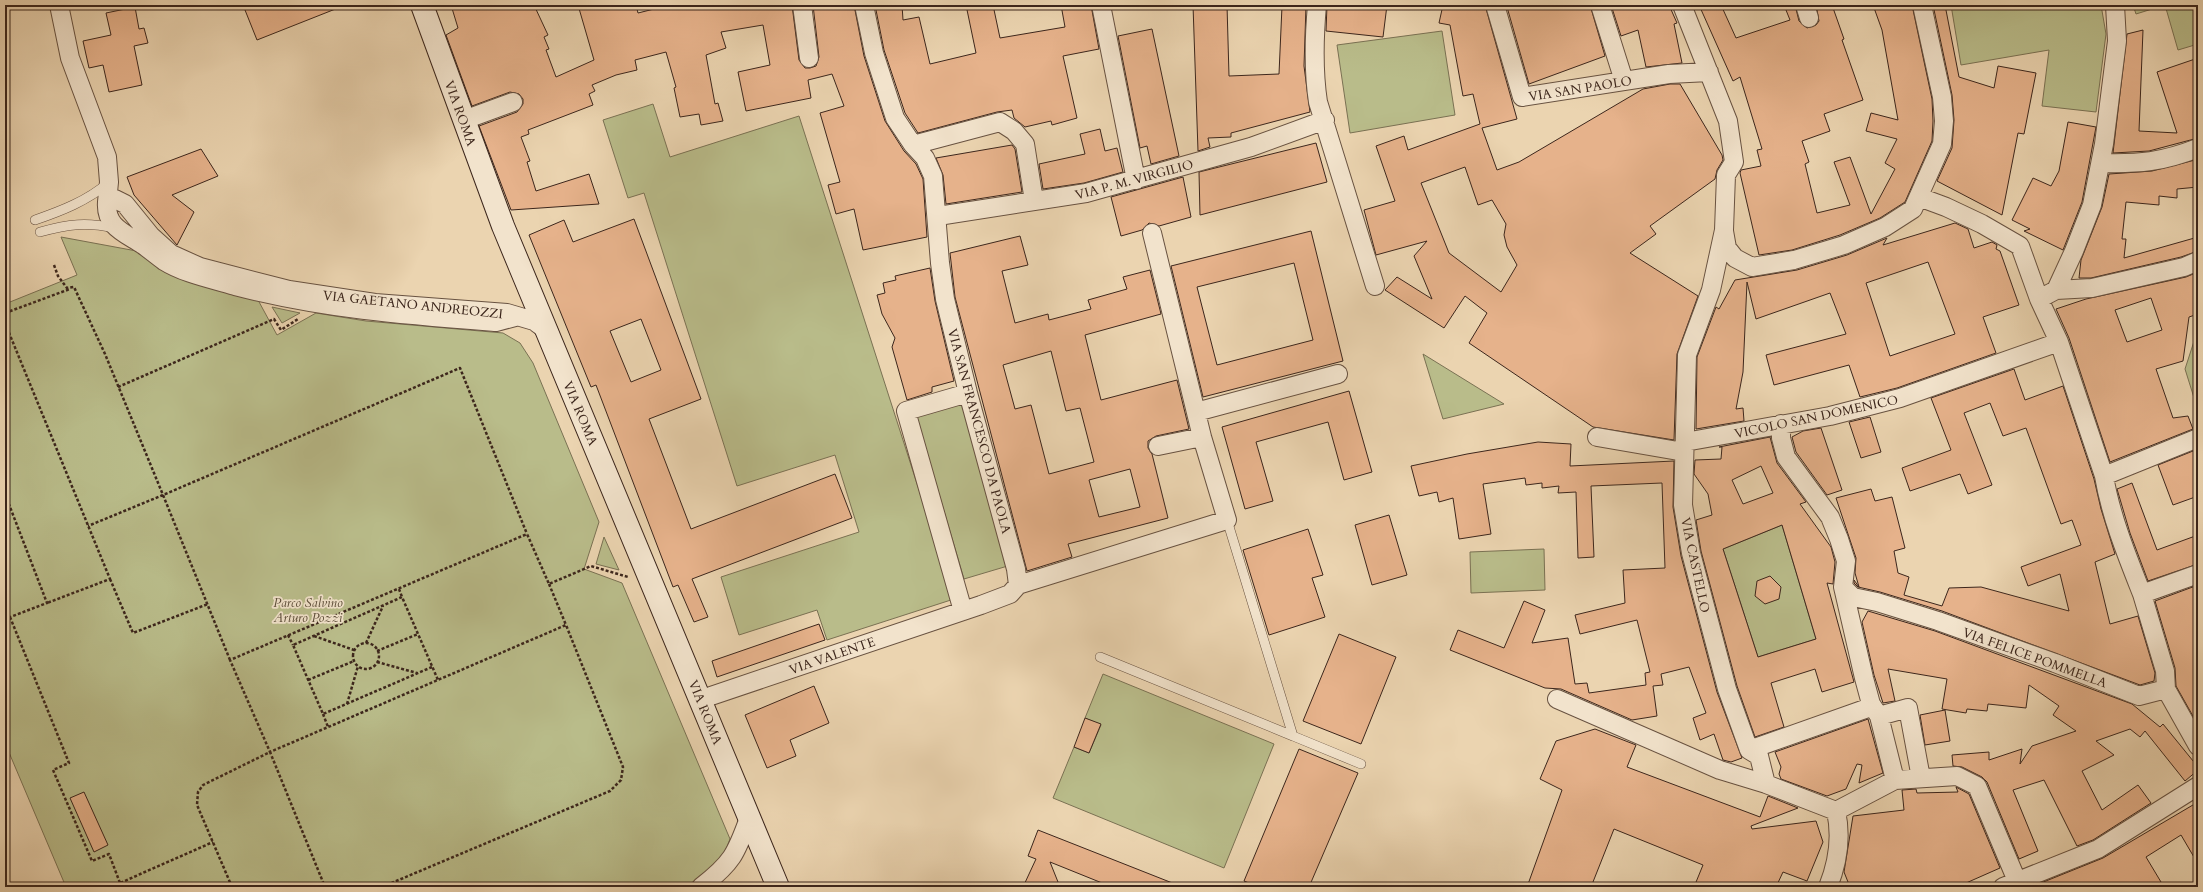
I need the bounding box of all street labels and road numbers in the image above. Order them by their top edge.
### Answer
street label: VIA SAN PAOLO [1527,72,1633,106]
street label: VIA ROMA [440,78,480,149]
street label: VIA P. M. VIRGILIO [1073,156,1195,204]
street label: VIA GAETANO ANDREOZZI [322,287,504,323]
street label: VIA SAN FRANCESCO DA PAOLA [943,327,1015,536]
street label: VIA ROMA [558,378,602,449]
street label: VICOLO SAN DOMENICO [1733,391,1900,443]
street label: VIA CASTELLO [1676,516,1714,615]
street label: VIA FELICE POMMELLA [1960,623,2110,693]
street label: VIA VALENTE [787,633,878,679]
street label: VIA ROMA [684,677,727,748]

